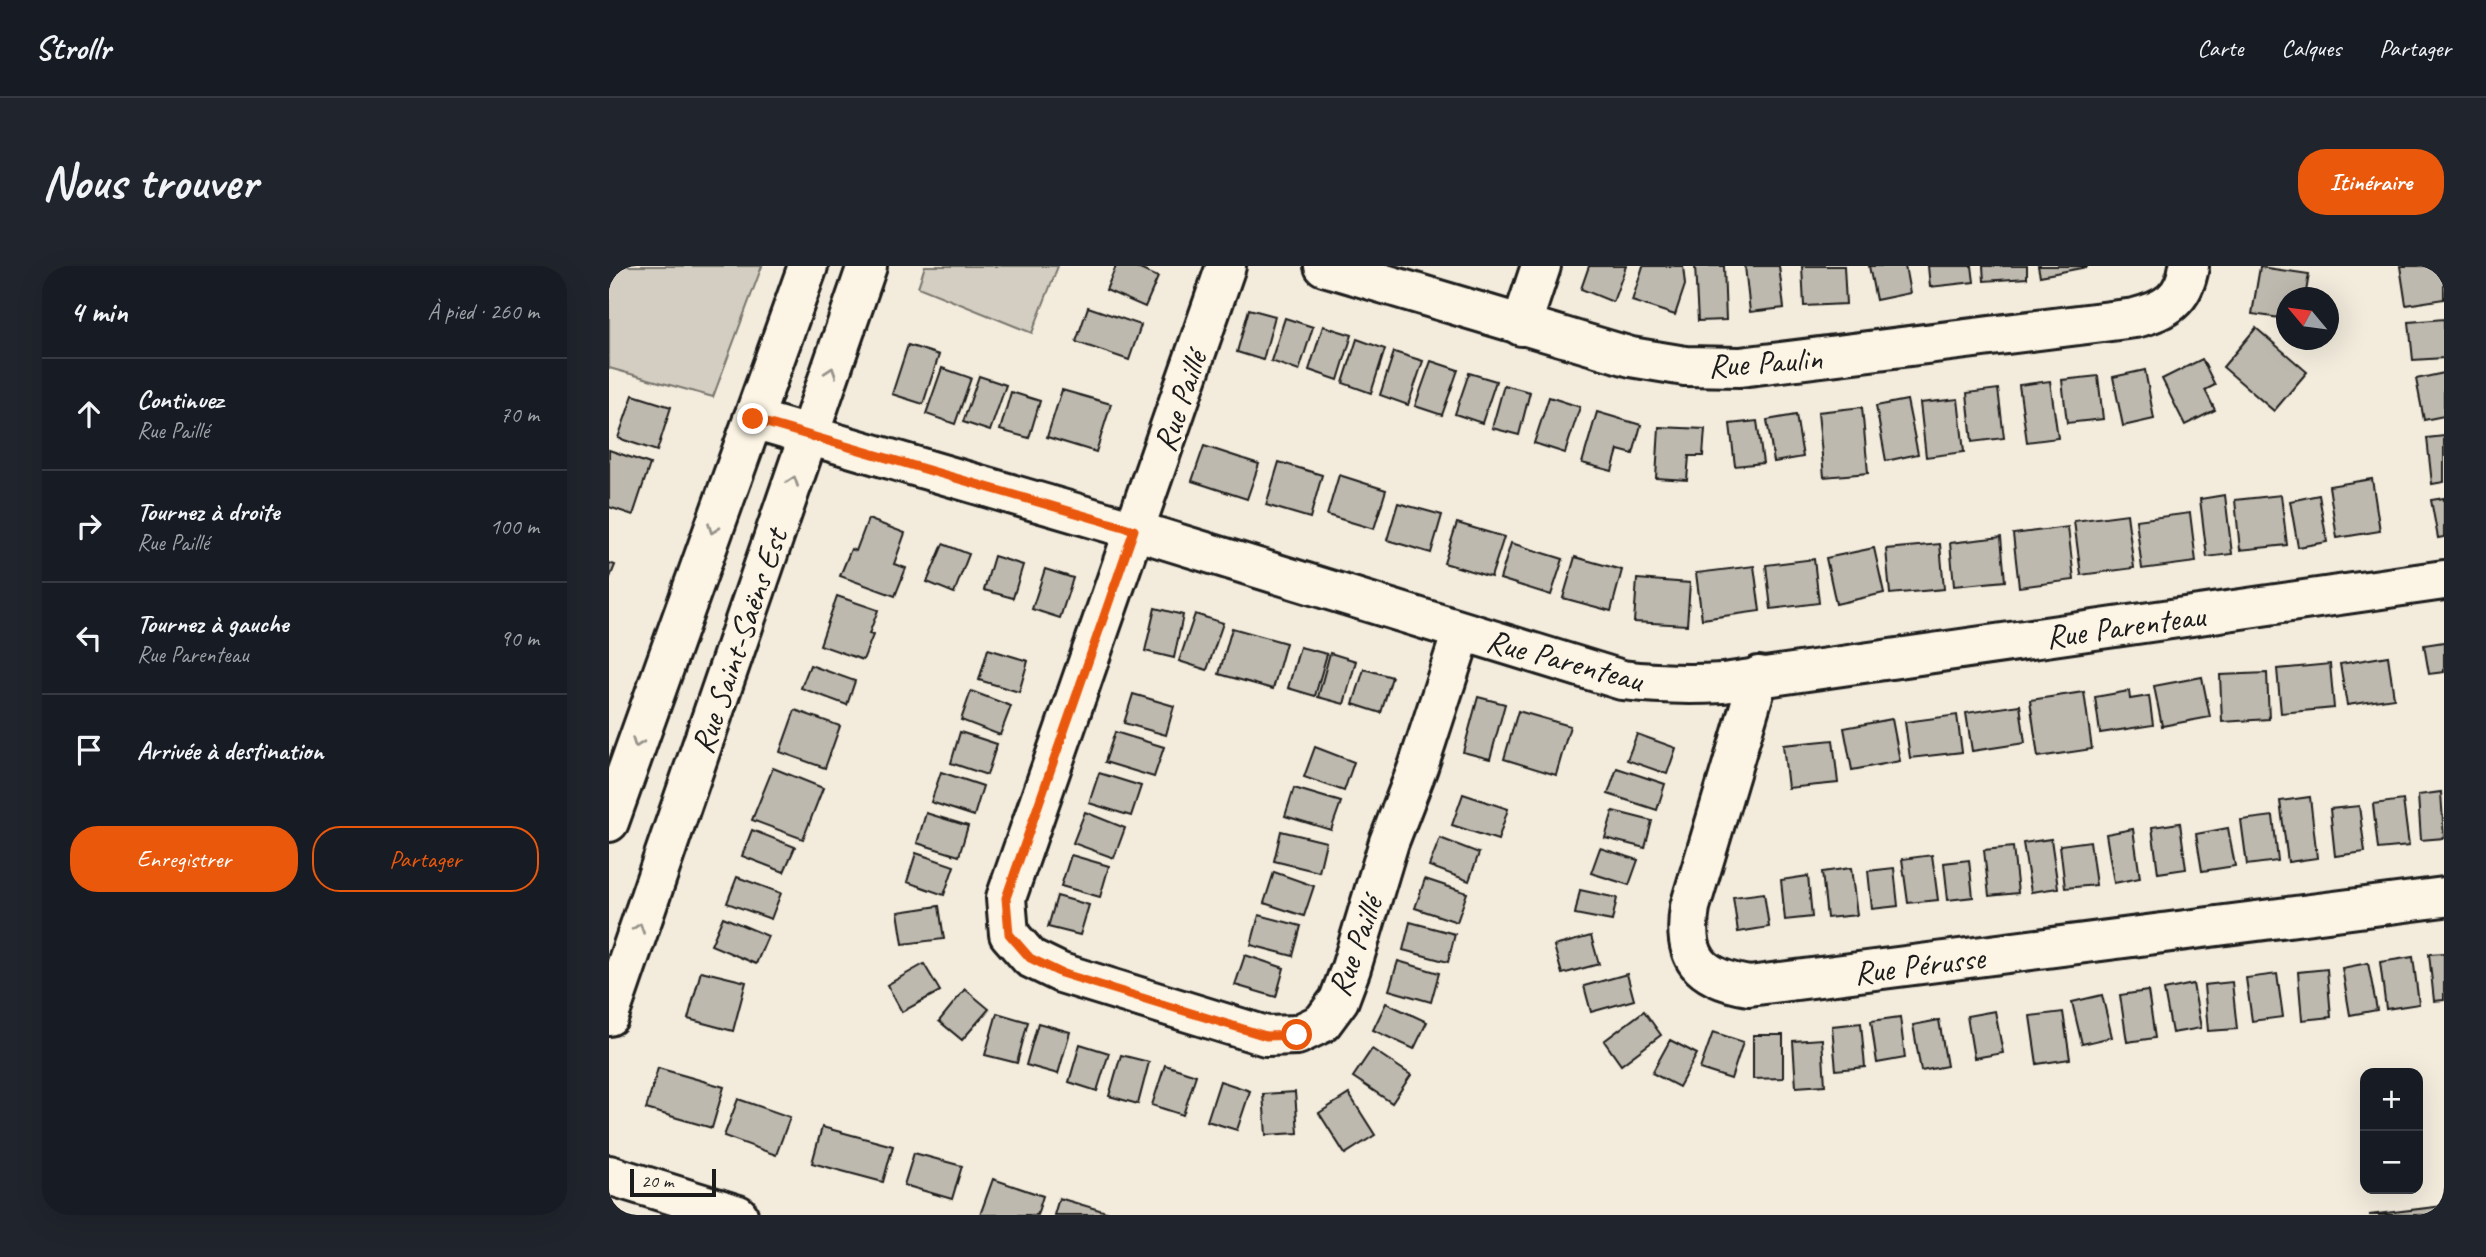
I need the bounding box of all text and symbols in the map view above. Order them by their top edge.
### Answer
text: Strollr [35,27,110,69]
text: Carte [2197,33,2243,63]
text: Calques [2281,33,2341,63]
text: Partager [2379,33,2451,63]
button: Itinéraire [2298,149,2444,215]
text: Nous trouver [42,151,257,213]
north arrow [2276,287,2339,350]
text: 4 min [70,293,127,331]
text: À pied · 260 m [427,297,539,326]
street label: Rue Paulin [1707,337,1824,387]
street label: Rue Paillé [1143,341,1218,457]
one-way arrow [822,366,837,378]
text: Continuez [137,383,223,416]
icon: ahead [70,395,108,433]
text: 70 m [500,400,539,429]
route end [737,403,768,434]
text: Rue Paillé [137,416,209,445]
one-way arrow [785,476,799,488]
text: Tournez à droite [137,495,279,528]
icon: right [70,507,108,545]
text: 100 m [490,512,539,541]
street label: Rue Saint-Saëns Est [681,521,798,759]
one-way arrow [708,523,722,535]
text: Rue Paillé [137,528,209,557]
street label: Rue Parenteau [2043,594,2209,658]
text: Tournez à gauche [137,607,288,640]
icon: left [70,619,108,657]
street label: Rue Parenteau [1482,619,1649,701]
text: 90 m [500,624,539,653]
text: Rue Parenteau [137,640,248,669]
icon: arrive [70,731,108,769]
text: Arrivée à destination [137,734,323,767]
one-way arrow [631,737,645,749]
button: Enregistrer [70,826,298,892]
button: Partager [312,826,539,892]
street label: Rue Paillé [1318,886,1394,1002]
one-way arrow [631,923,645,935]
street label: Rue Pérusse [1851,936,1989,994]
route start [1281,1019,1312,1050]
map controls [2360,1068,2423,1194]
button: + [2360,1068,2423,1131]
button: − [2360,1131,2423,1194]
scale bar [630,1166,716,1198]
text: 20 m [641,1169,673,1193]

